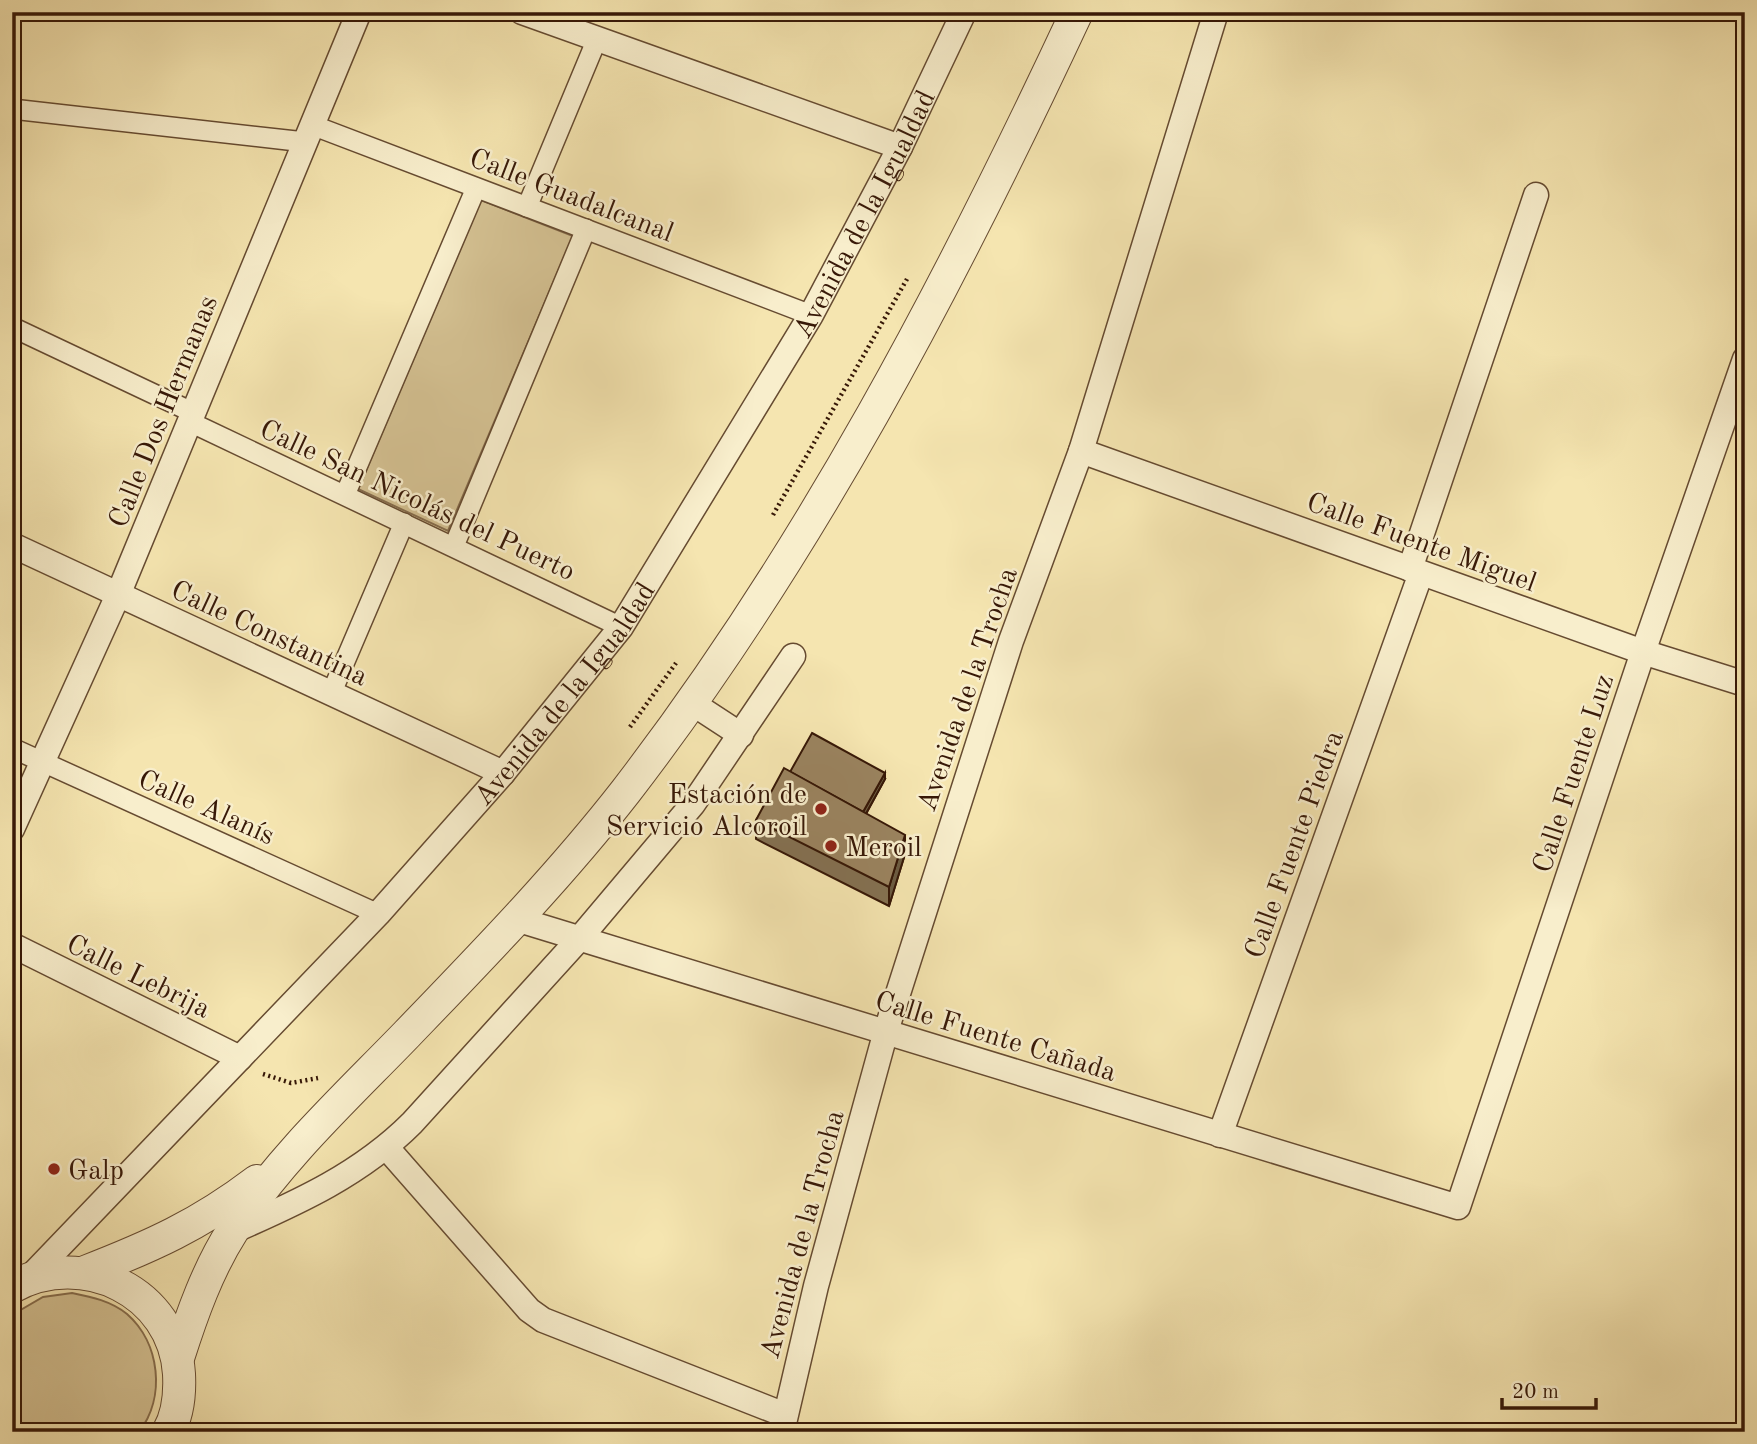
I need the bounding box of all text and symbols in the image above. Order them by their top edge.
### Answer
street label: Avenida de la Igualdad [789,86,942,344]
street label: Calle Guadalcanal [465,145,677,249]
street label: Calle Dos Hermanas [105,292,224,532]
street label: Calle San Nicolás del Puerto [255,416,579,587]
street label: Calle Fuente Miguel [1302,489,1540,598]
street label: Avenida de la Trocha [914,564,1024,816]
street label: Calle Constantina [166,577,372,693]
street label: Avenida de la Igualdad [470,578,662,812]
street label: Calle Fuente Luz [1530,671,1620,877]
street label: Calle Fuente Piedra [1242,727,1350,963]
street label: Calle Alanís [133,766,278,851]
place label: Estación de Servicio Alcoroil [606,782,807,842]
marker: Estación de Servicio Alcoroil [813,801,829,817]
place label: Meroil [845,835,922,863]
marker: Meroil [823,838,839,854]
street label: Calle Lebrija [61,931,214,1025]
street label: Calle Fuente Cañada [871,988,1119,1088]
street label: Avenida de la Trocha [757,1107,851,1362]
place label: Galp [68,1158,124,1186]
marker: Galp [46,1161,62,1177]
scale bar [1502,1367,1596,1411]
text: 20 m [1512,1382,1559,1403]

